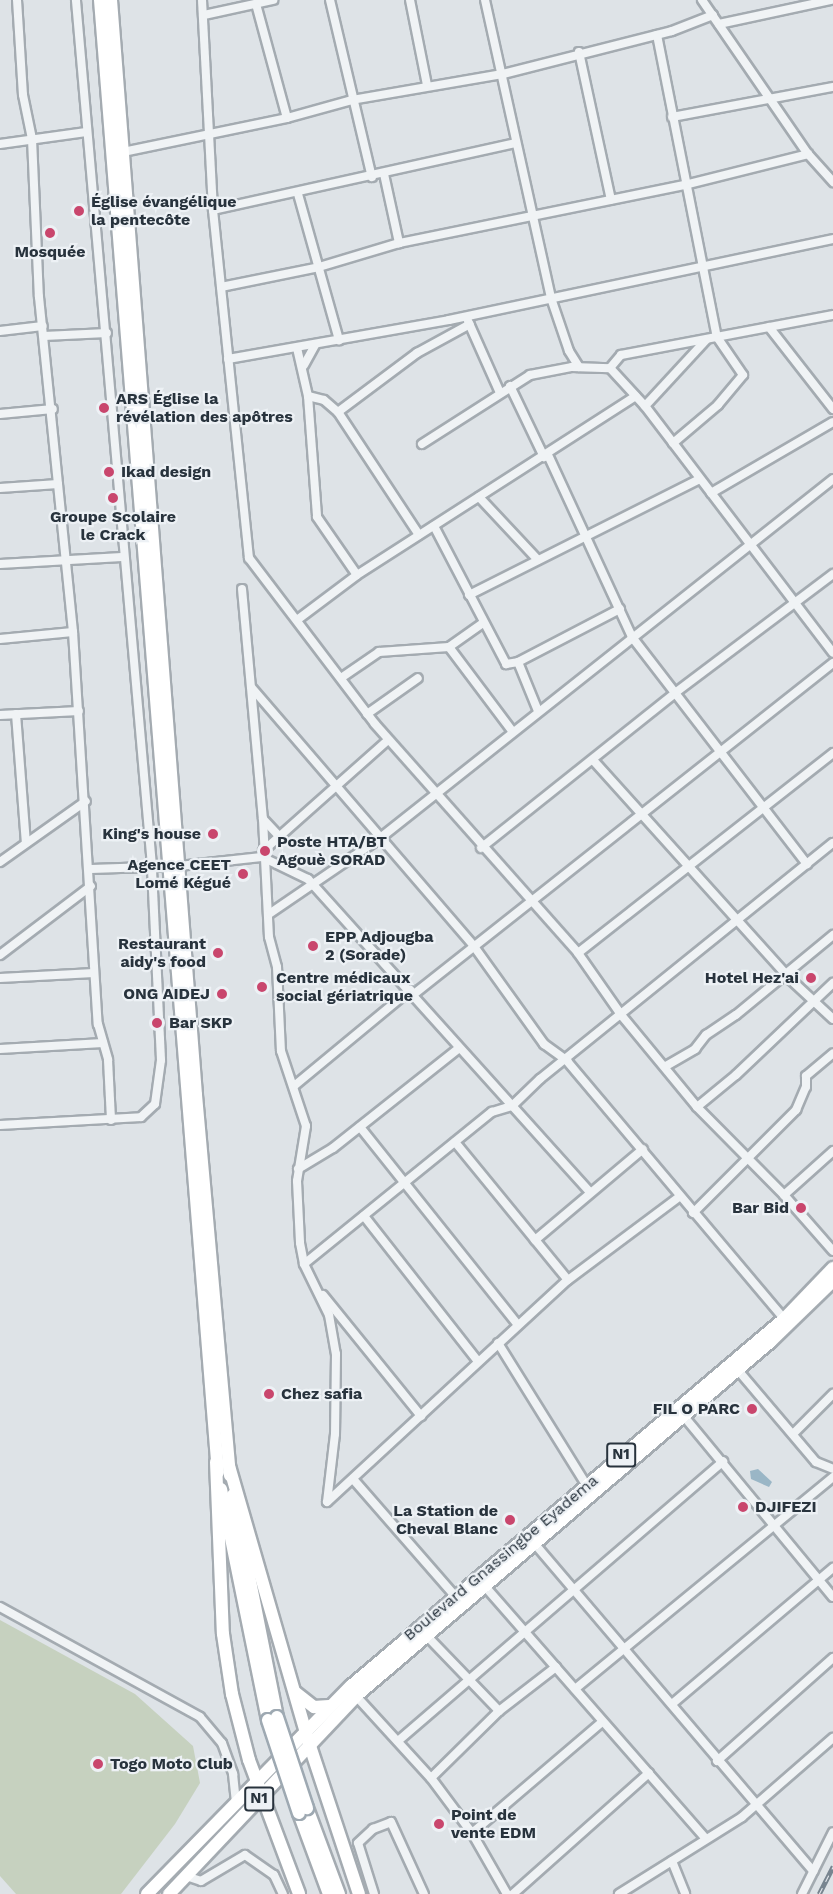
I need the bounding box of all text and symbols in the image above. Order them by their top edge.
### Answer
place label: Église évangélique la pentecôte [91,192,237,230]
marker: Église évangélique la pentecôte [72,204,86,218]
marker: Mosquée [43,226,57,240]
place label: Mosquée [14,242,86,262]
place label: ARS Église la révélation des apôtres [116,389,293,427]
marker: ARS Église la révélation des apôtres [97,401,111,415]
place label: Ikad design [121,462,211,482]
marker: Ikad design [102,465,116,479]
marker: Groupe Scolaire le Crack [106,491,120,505]
place label: Groupe Scolaire le Crack [50,507,176,545]
place label: King's house [102,824,201,844]
marker: King's house [206,827,220,841]
place label: Poste HTA/BT Agouè SORAD [277,832,387,870]
marker: Poste HTA/BT Agouè SORAD [258,844,272,858]
place label: Agence CEET Lomé Kégué [128,855,231,893]
marker: Agence CEET Lomé Kégué [236,867,250,881]
place label: EPP Adjougba 2 (Sorade) [325,927,434,965]
place label: Restaurant aidy's food [118,934,206,972]
marker: EPP Adjougba 2 (Sorade) [306,939,320,953]
marker: Restaurant aidy's food [211,946,225,960]
place label: Centre médicaux social gériatrique [276,968,413,1006]
place label: Hotel Hez'ai [705,968,799,988]
marker: Hotel Hez'ai [804,971,818,985]
marker: Centre médicaux social gériatrique [253,978,271,996]
place label: ONG AIDEJ [123,984,210,1004]
marker: ONG AIDEJ [215,987,229,1001]
place label: Bar SKP [169,1013,233,1033]
marker: Bar SKP [150,1016,164,1030]
place label: Bar Bid [732,1198,789,1218]
marker: Bar Bid [794,1201,808,1215]
place label: Chez safia [281,1384,362,1404]
marker: Chez safia [262,1387,276,1401]
place label: FIL O PARC [652,1399,740,1419]
marker: FIL O PARC [745,1402,759,1416]
road number: N1 [606,1443,636,1467]
street label: Boulevard Gnassingbe Eyadema [400,1471,602,1645]
place label: DJIFEZI [755,1497,817,1517]
marker: DJIFEZI [736,1500,750,1514]
place label: La Station de Cheval Blanc [393,1501,498,1539]
marker: La Station de Cheval Blanc [503,1513,517,1527]
place label: Togo Moto Club [110,1754,233,1774]
marker: Togo Moto Club [91,1757,105,1771]
road number: N1 [244,1787,274,1811]
place label: Point de vente EDM [451,1805,536,1843]
marker: Point de vente EDM [432,1817,446,1831]

